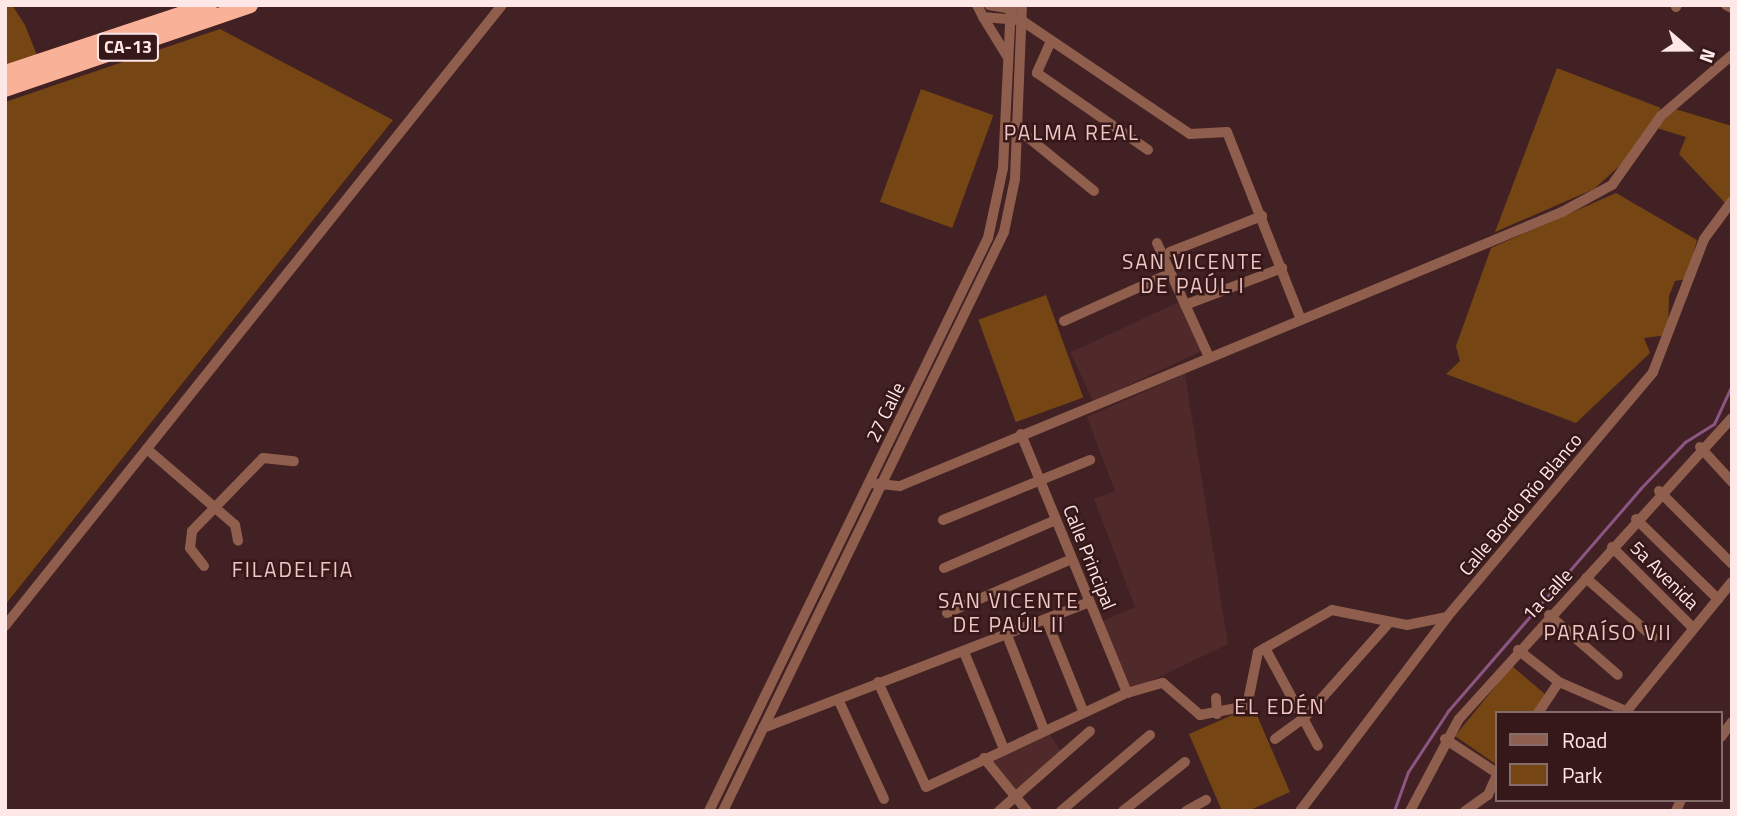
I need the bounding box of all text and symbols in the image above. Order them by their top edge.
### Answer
north arrow [1653,14,1723,84]
road number: CA-13 [96,32,160,62]
text: N [1692,45,1724,67]
district label: PALMA REAL [1005,119,1139,145]
district label: SAN VICENTE DE PAÚL I [1123,248,1263,298]
street label: 27 Calle [861,378,909,446]
street label: Calle Bordo Río Blanco [1454,428,1586,580]
street label: Calle Principal [1059,501,1121,613]
street label: 5a Avenida [1626,536,1704,614]
district label: FILADELFIA [233,556,353,582]
street label: 1a Calle [1517,563,1577,625]
district label: SAN VICENTE DE PAÚL II [939,587,1079,637]
district label: PARAÍSO VII [1545,619,1671,645]
district label: EL EDÉN [1235,693,1325,719]
legend [1496,711,1723,802]
text: Road [1562,724,1607,756]
text: Park [1562,759,1602,791]

